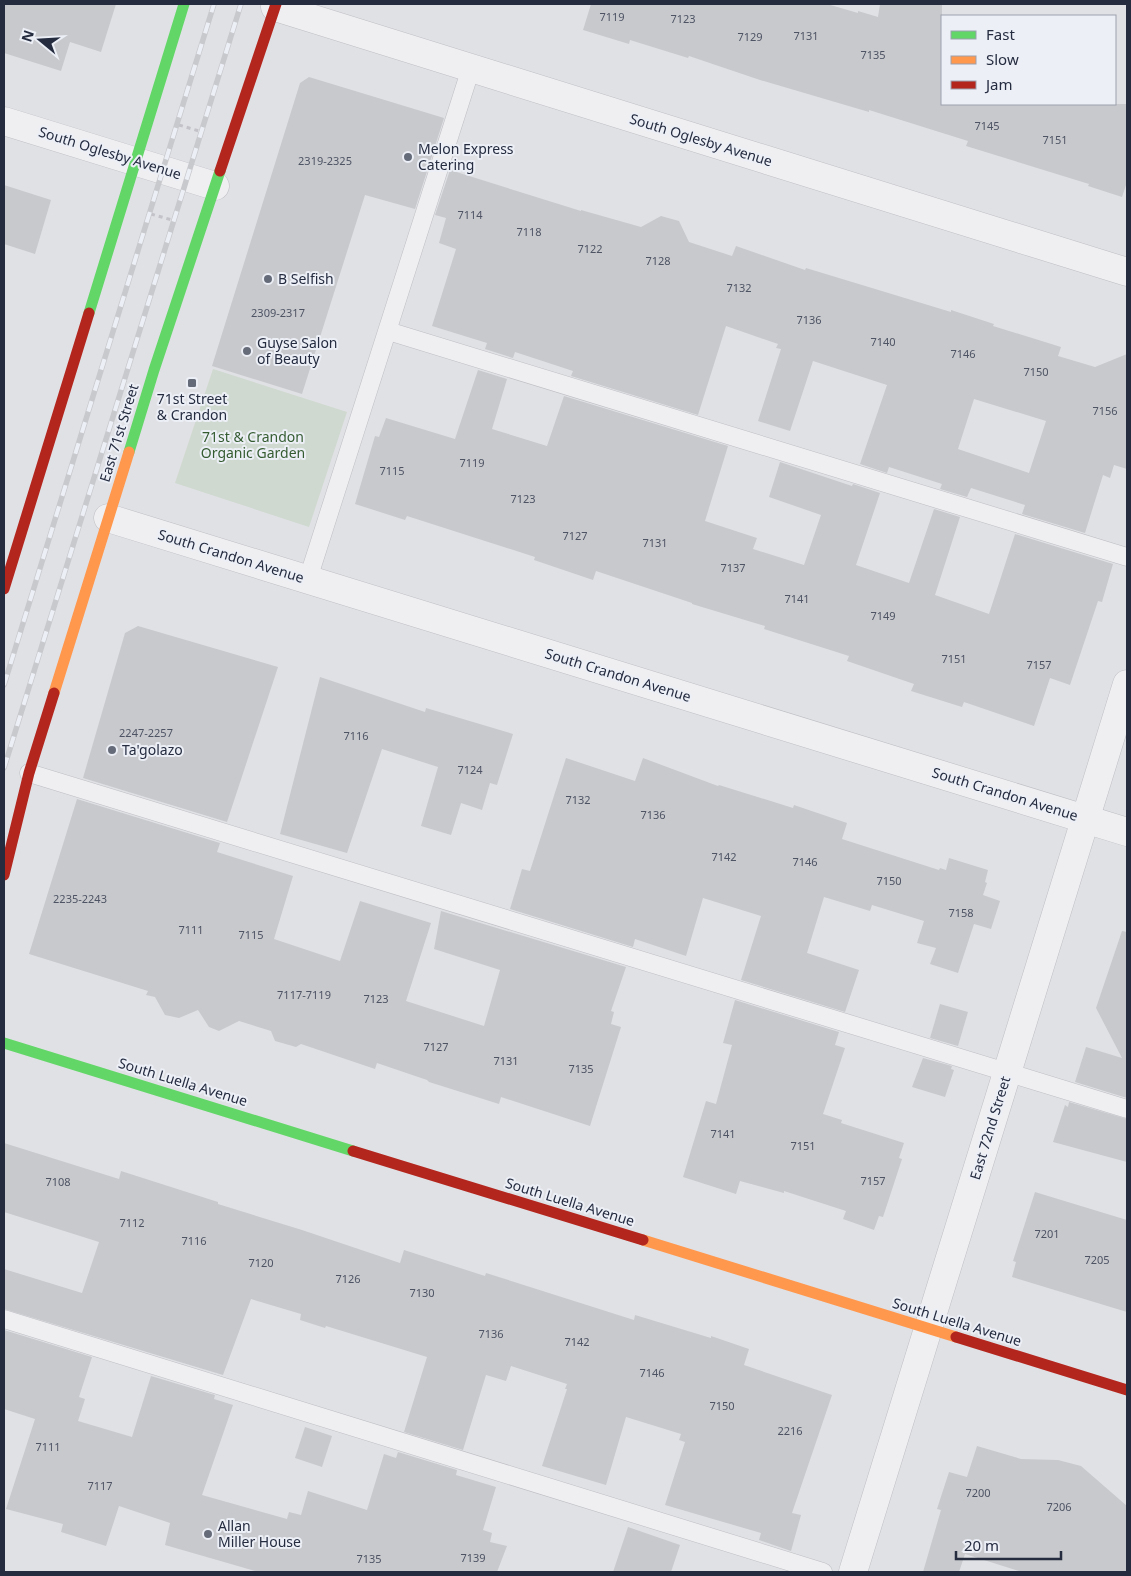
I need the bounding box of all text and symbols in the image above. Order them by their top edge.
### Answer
house number: 7119 [599,9,625,24]
house number: 7123 [670,11,696,26]
north arrow [15,15,65,65]
legend [941,15,1116,105]
text: Fast [986,24,1015,44]
text: N [16,27,38,44]
house number: 7131 [793,28,819,43]
house number: 7129 [737,29,763,44]
house number: 7135 [860,47,886,62]
text: Slow [986,49,1019,69]
text: Jam [984,74,1013,94]
street label: South Oglesby Avenue [628,109,775,170]
house number: 7145 [974,118,1000,133]
street label: South Oglesby Avenue [37,122,184,183]
house number: 7151 [1042,132,1068,147]
place label: Melon Express Catering [418,139,514,174]
marker: Melon Express Catering [402,151,414,163]
house number: 2319-2325 [298,153,352,168]
house number: 7114 [457,207,483,222]
house number: 7118 [516,224,542,239]
house number: 7122 [577,241,603,256]
house number: 7128 [645,253,671,268]
place label: B Selfish [278,269,334,288]
marker: B Selfish [262,273,274,285]
house number: 7132 [726,280,752,295]
house number: 2309-2317 [251,305,305,320]
house number: 7136 [796,312,822,327]
place label: Guyse Salon of Beauty [257,333,338,368]
house number: 7140 [870,334,896,349]
marker: Guyse Salon of Beauty [241,345,253,357]
house number: 7146 [950,346,976,361]
house number: 7150 [1023,364,1049,379]
marker: 71st Street & Crandon [186,377,198,389]
street label: East 71st Street [95,382,142,484]
place label: 71st Street & Crandon [157,389,227,424]
house number: 7156 [1092,403,1118,418]
park label: 71st & Crandon Organic Garden [201,427,305,462]
house number: 7119 [459,455,485,470]
house number: 7115 [379,463,405,478]
house number: 7123 [510,491,536,506]
street label: South Crandon Avenue [156,524,306,587]
house number: 7127 [562,528,588,543]
house number: 7131 [642,535,668,550]
house number: 7137 [720,560,746,575]
house number: 7141 [784,591,810,606]
house number: 7149 [870,608,896,623]
street label: South Crandon Avenue [543,643,693,706]
house number: 7151 [941,651,967,666]
house number: 7157 [1026,657,1052,672]
house number: 2247-2257 [119,725,173,740]
house number: 7116 [343,728,369,743]
place label: Ta'golazo [122,740,183,759]
marker: Ta'golazo [106,744,118,756]
house number: 7124 [457,762,483,777]
street label: South Crandon Avenue [930,762,1080,825]
house number: 7132 [565,792,591,807]
house number: 7136 [640,807,666,822]
house number: 7142 [711,849,737,864]
house number: 7146 [792,854,818,869]
house number: 7150 [876,873,902,888]
house number: 2235-2243 [53,891,107,906]
house number: 7158 [948,905,974,920]
house number: 7111 [178,922,204,937]
house number: 7115 [238,927,264,942]
house number: 7117-7119 [277,987,331,1002]
house number: 7123 [363,991,389,1006]
house number: 7127 [423,1039,449,1054]
street label: South Luella Avenue [116,1053,250,1110]
house number: 7131 [493,1053,519,1068]
house number: 7135 [568,1061,594,1076]
street label: East 72nd Street [965,1074,1014,1182]
house number: 7141 [710,1126,736,1141]
house number: 7151 [790,1138,816,1153]
street label: South Luella Avenue [503,1173,637,1230]
house number: 7157 [860,1173,886,1188]
house number: 7108 [45,1174,71,1189]
house number: 7112 [119,1215,145,1230]
house number: 7201 [1034,1226,1060,1241]
house number: 7116 [181,1233,207,1248]
house number: 7205 [1084,1252,1110,1267]
house number: 7120 [248,1255,274,1270]
house number: 7126 [335,1271,361,1286]
house number: 7130 [409,1285,435,1300]
street label: South Luella Avenue [890,1293,1024,1350]
house number: 7136 [478,1326,504,1341]
house number: 7142 [564,1334,590,1349]
house number: 7146 [639,1365,665,1380]
house number: 7150 [709,1398,735,1413]
house number: 2216 [777,1423,803,1438]
house number: 7111 [35,1439,61,1454]
house number: 7117 [87,1478,113,1493]
house number: 7200 [965,1485,991,1500]
house number: 7206 [1046,1499,1072,1514]
place label: Allan Miller House [218,1516,301,1551]
marker: Allan Miller House [202,1528,214,1540]
scale bar [956,1528,1061,1560]
text: 20 m [964,1535,999,1555]
house number: 7139 [460,1550,486,1565]
house number: 7135 [356,1551,382,1566]

